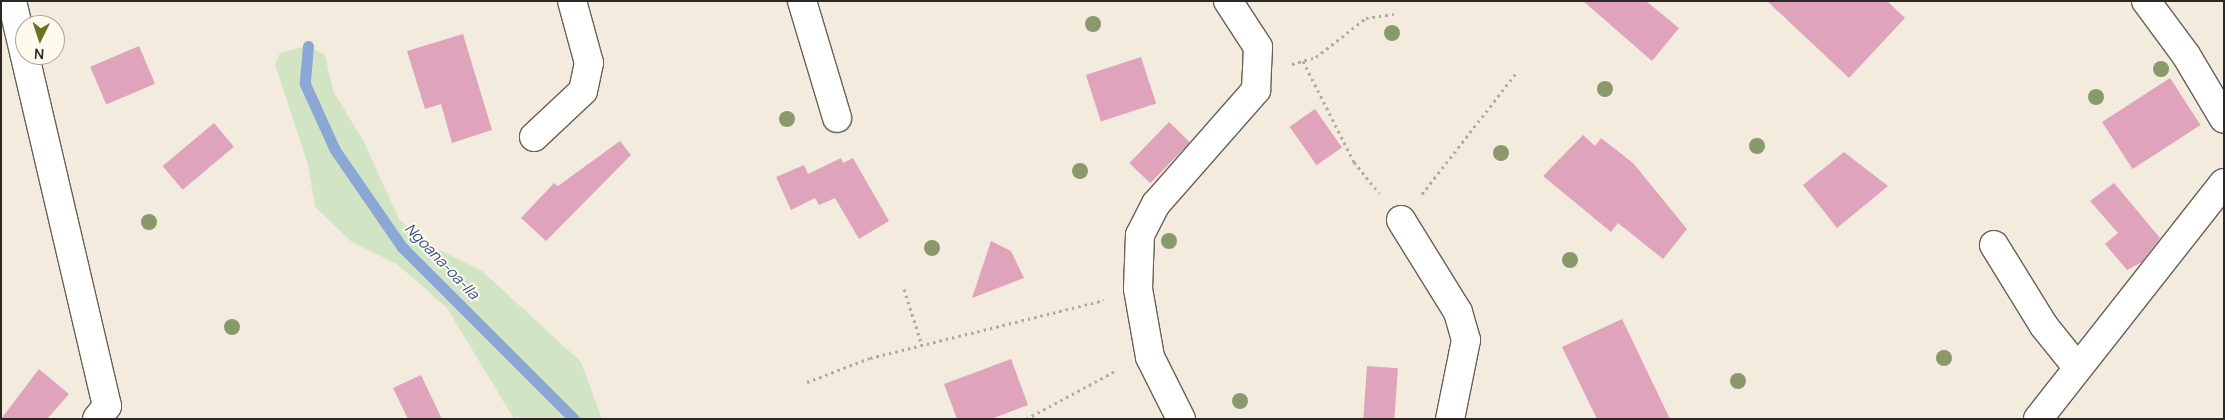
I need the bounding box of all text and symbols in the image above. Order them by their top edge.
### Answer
north arrow [15,15,65,65]
text: N [33,45,45,64]
water label: Ngoana-oa-lla [401,219,483,303]

